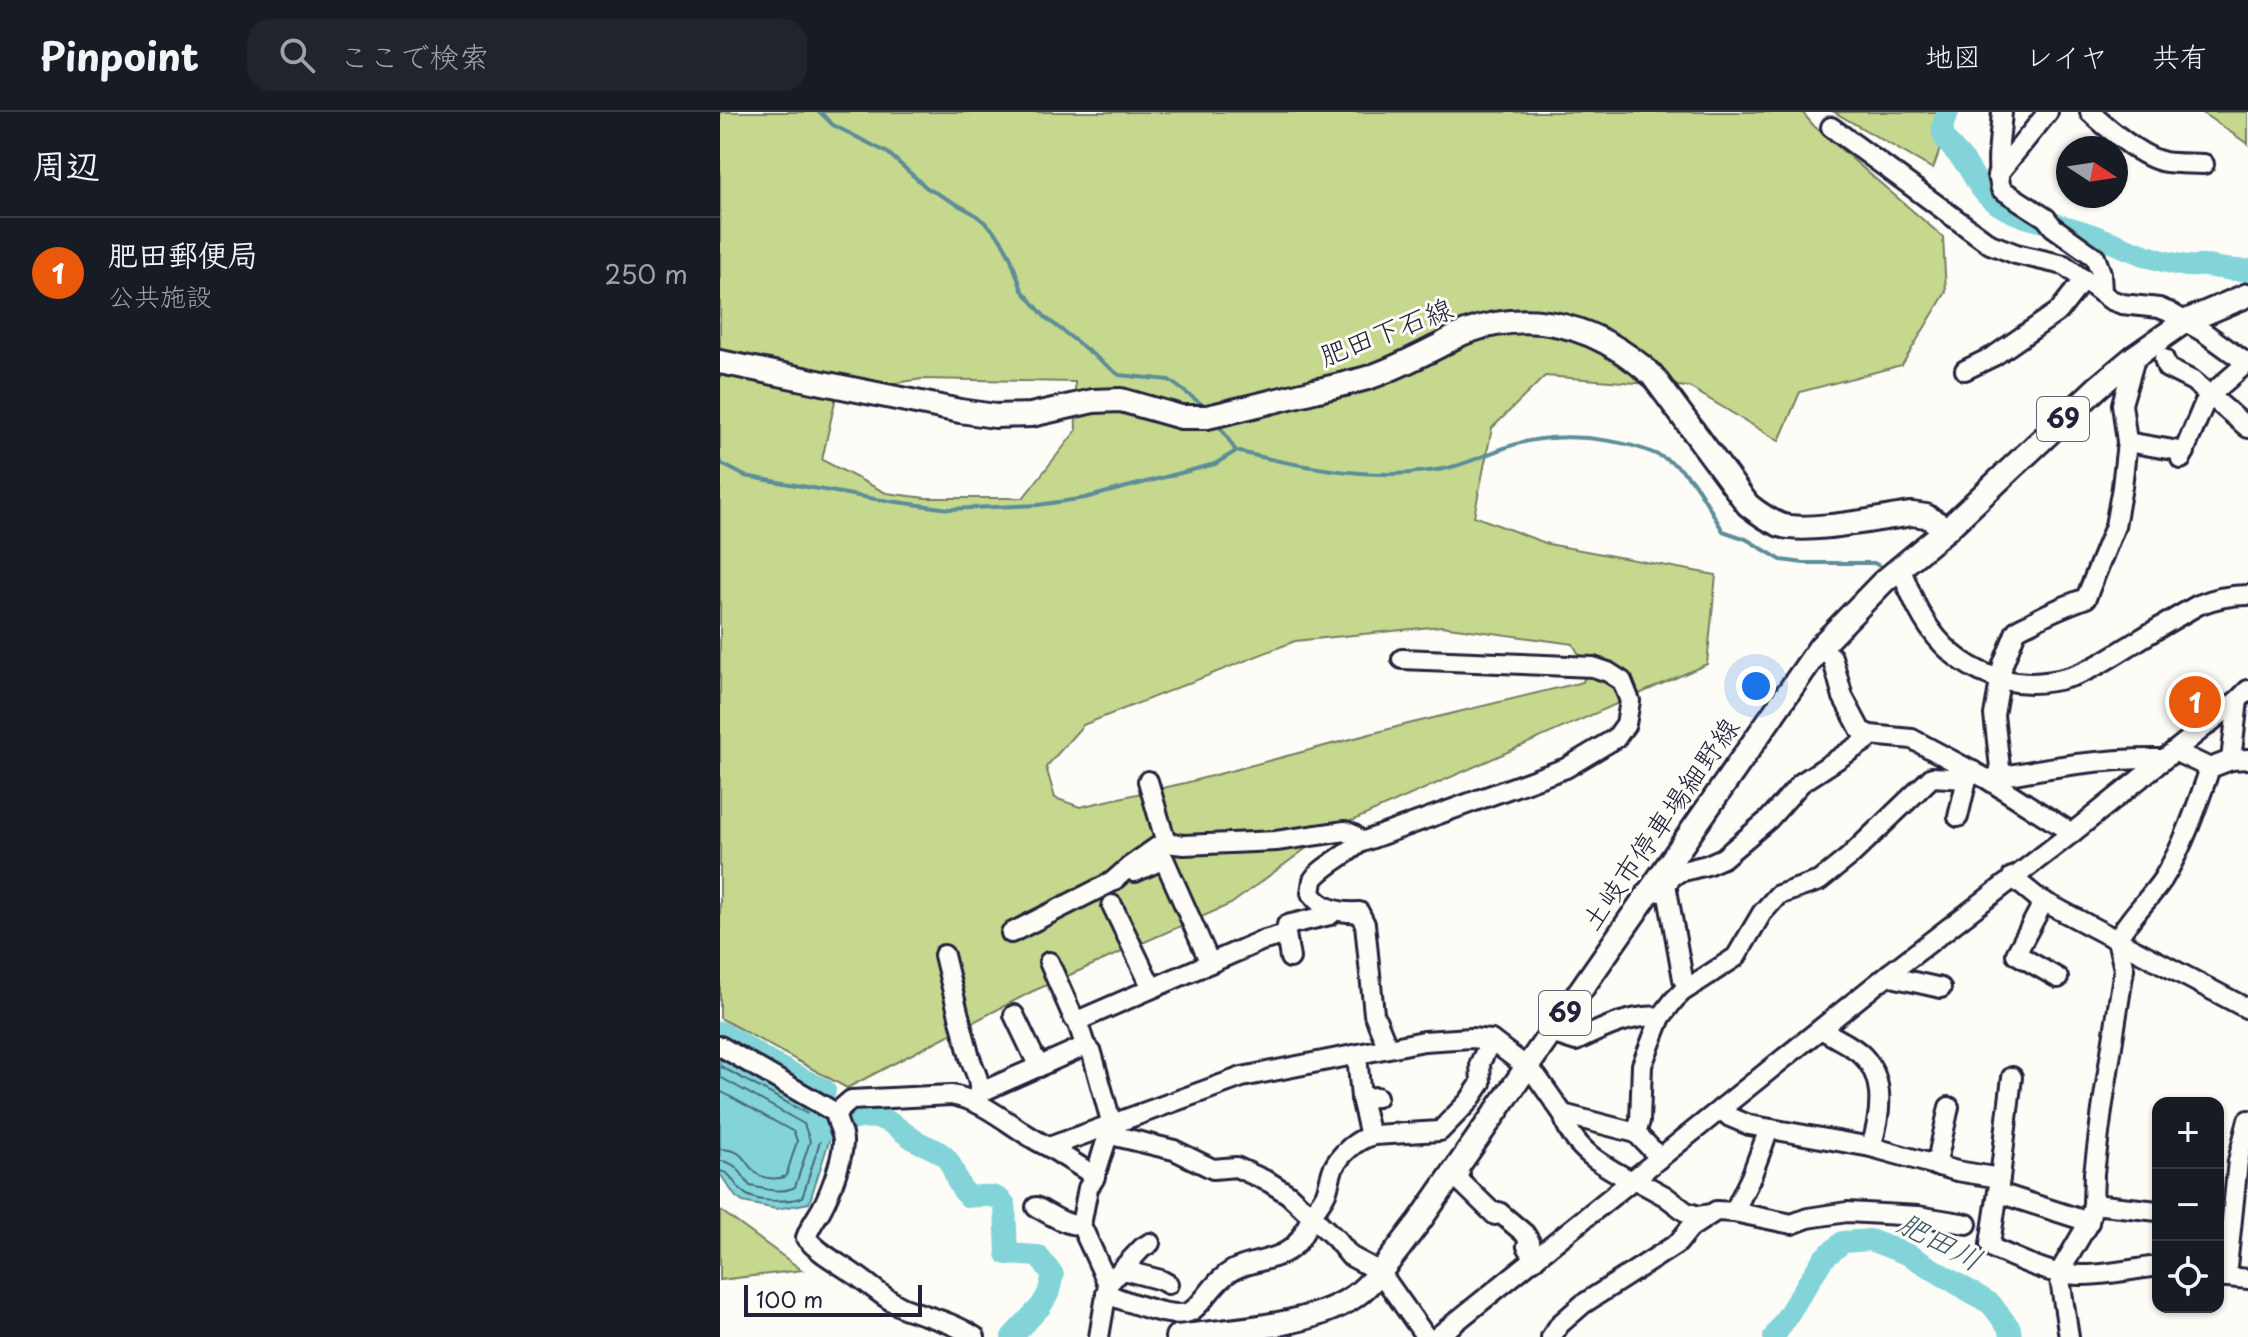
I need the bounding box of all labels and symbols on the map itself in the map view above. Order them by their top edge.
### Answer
north arrow [2056,136,2128,208]
street label: 肥田下石線 [1312,285,1459,376]
road number: 69 [2037,397,2089,441]
your location [1736,666,1776,706]
pin: 1 [2169,672,2221,732]
street label: 土岐市停車場細野線 [1569,708,1749,939]
road number: 69 [1539,991,1591,1035]
water label: 肥田川 [1891,1199,1991,1281]
scale bar [744,1281,922,1317]

